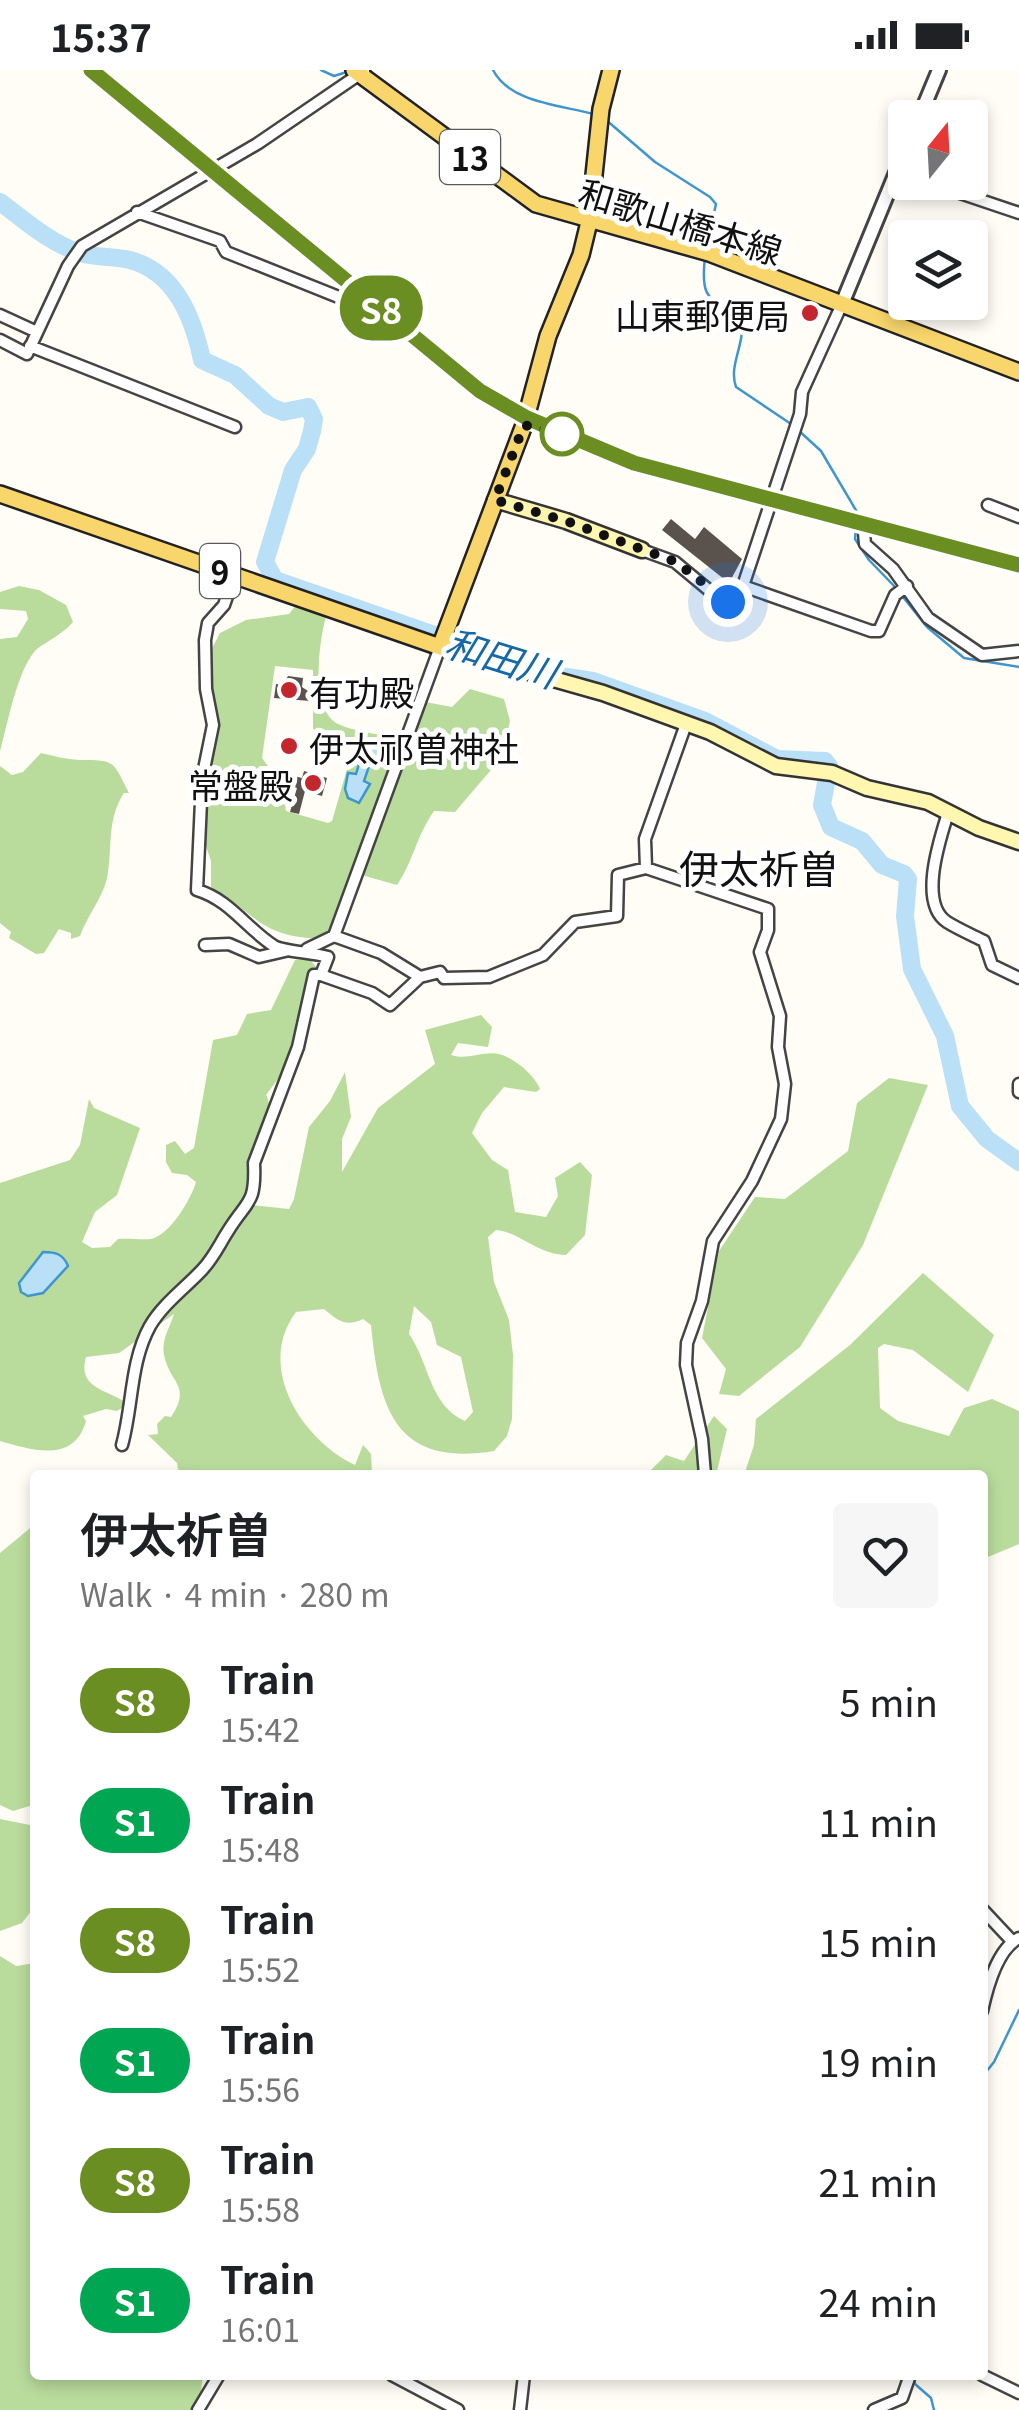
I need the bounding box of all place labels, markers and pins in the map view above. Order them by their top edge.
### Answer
place label: 山東郵便局 [615,288,790,339]
marker: 山東郵便局 [799,302,821,324]
unlabelled marker [541,413,583,455]
place label: 有功殿 [309,665,414,716]
marker: 有功殿 [278,679,300,701]
place label: 伊太祁曽神社 [309,721,519,772]
marker: 伊太祁曽神社 [278,735,300,757]
place label: 常盤殿 [188,758,293,809]
marker: 常盤殿 [302,772,324,794]

